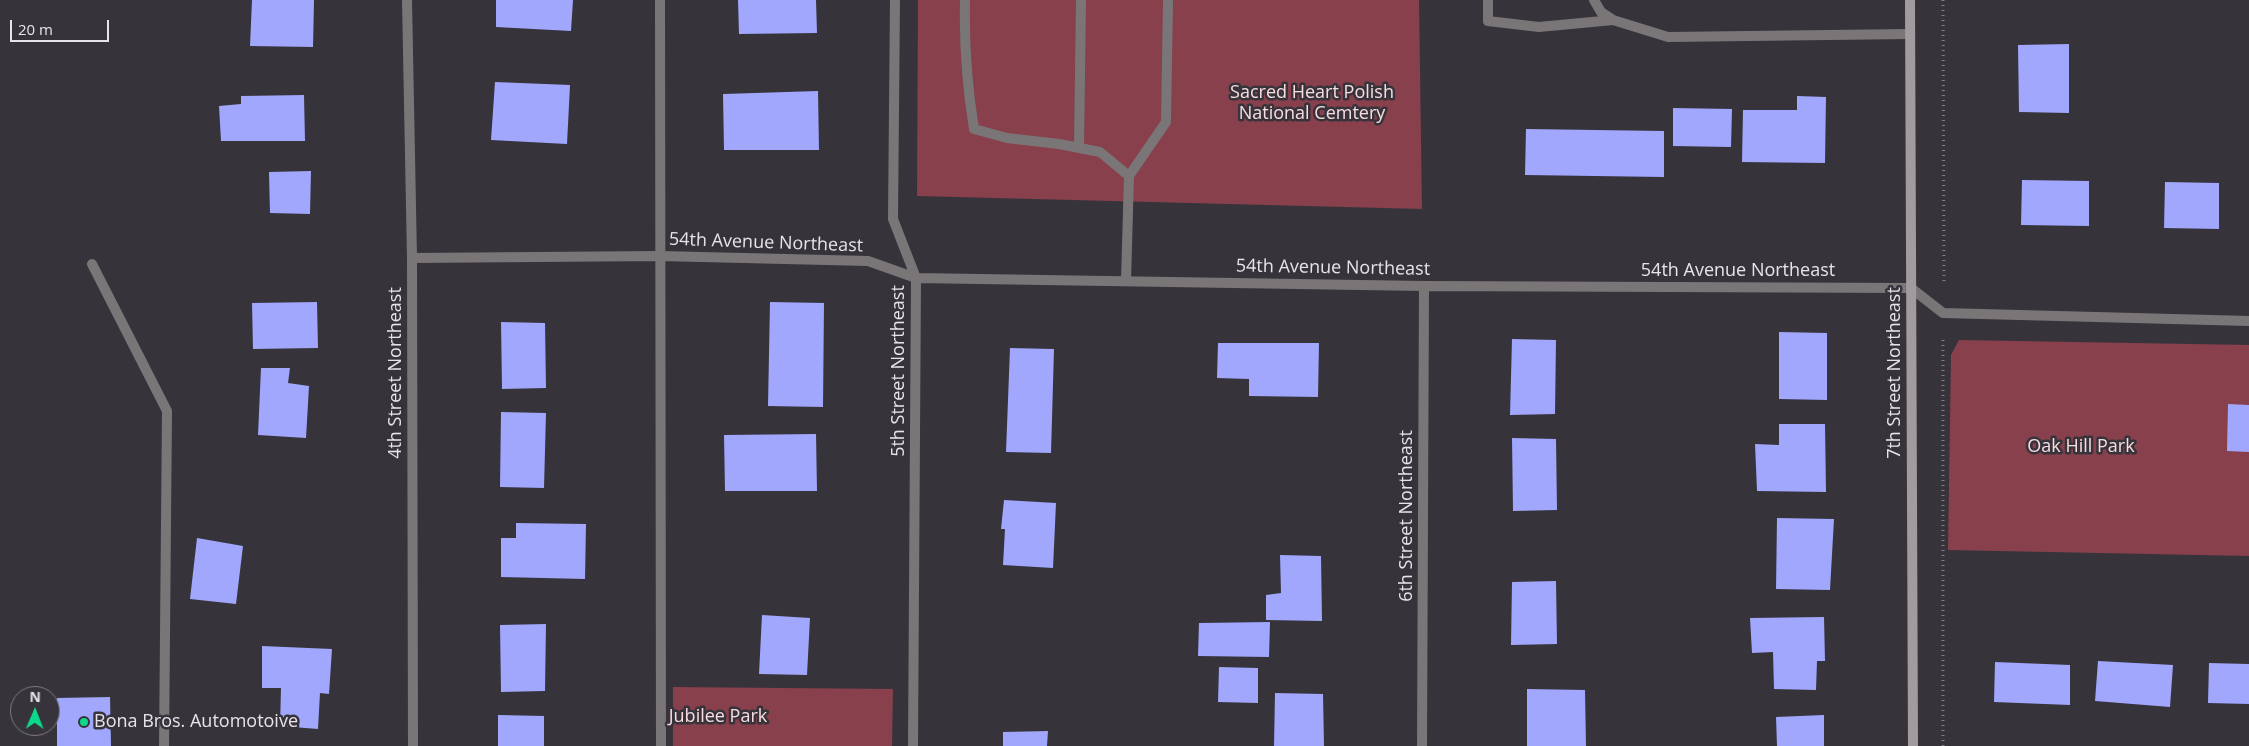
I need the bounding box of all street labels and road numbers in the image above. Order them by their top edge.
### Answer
street label: 54th Avenue Northeast [669,229,863,257]
street label: 54th Avenue Northeast [1236,256,1430,280]
street label: 54th Avenue Northeast [1641,260,1835,282]
street label: 5th Street Northeast [888,285,910,457]
street label: 4th Street Northeast [385,287,407,459]
street label: 7th Street Northeast [1884,287,1906,459]
street label: 6th Street Northeast [1396,430,1418,602]

